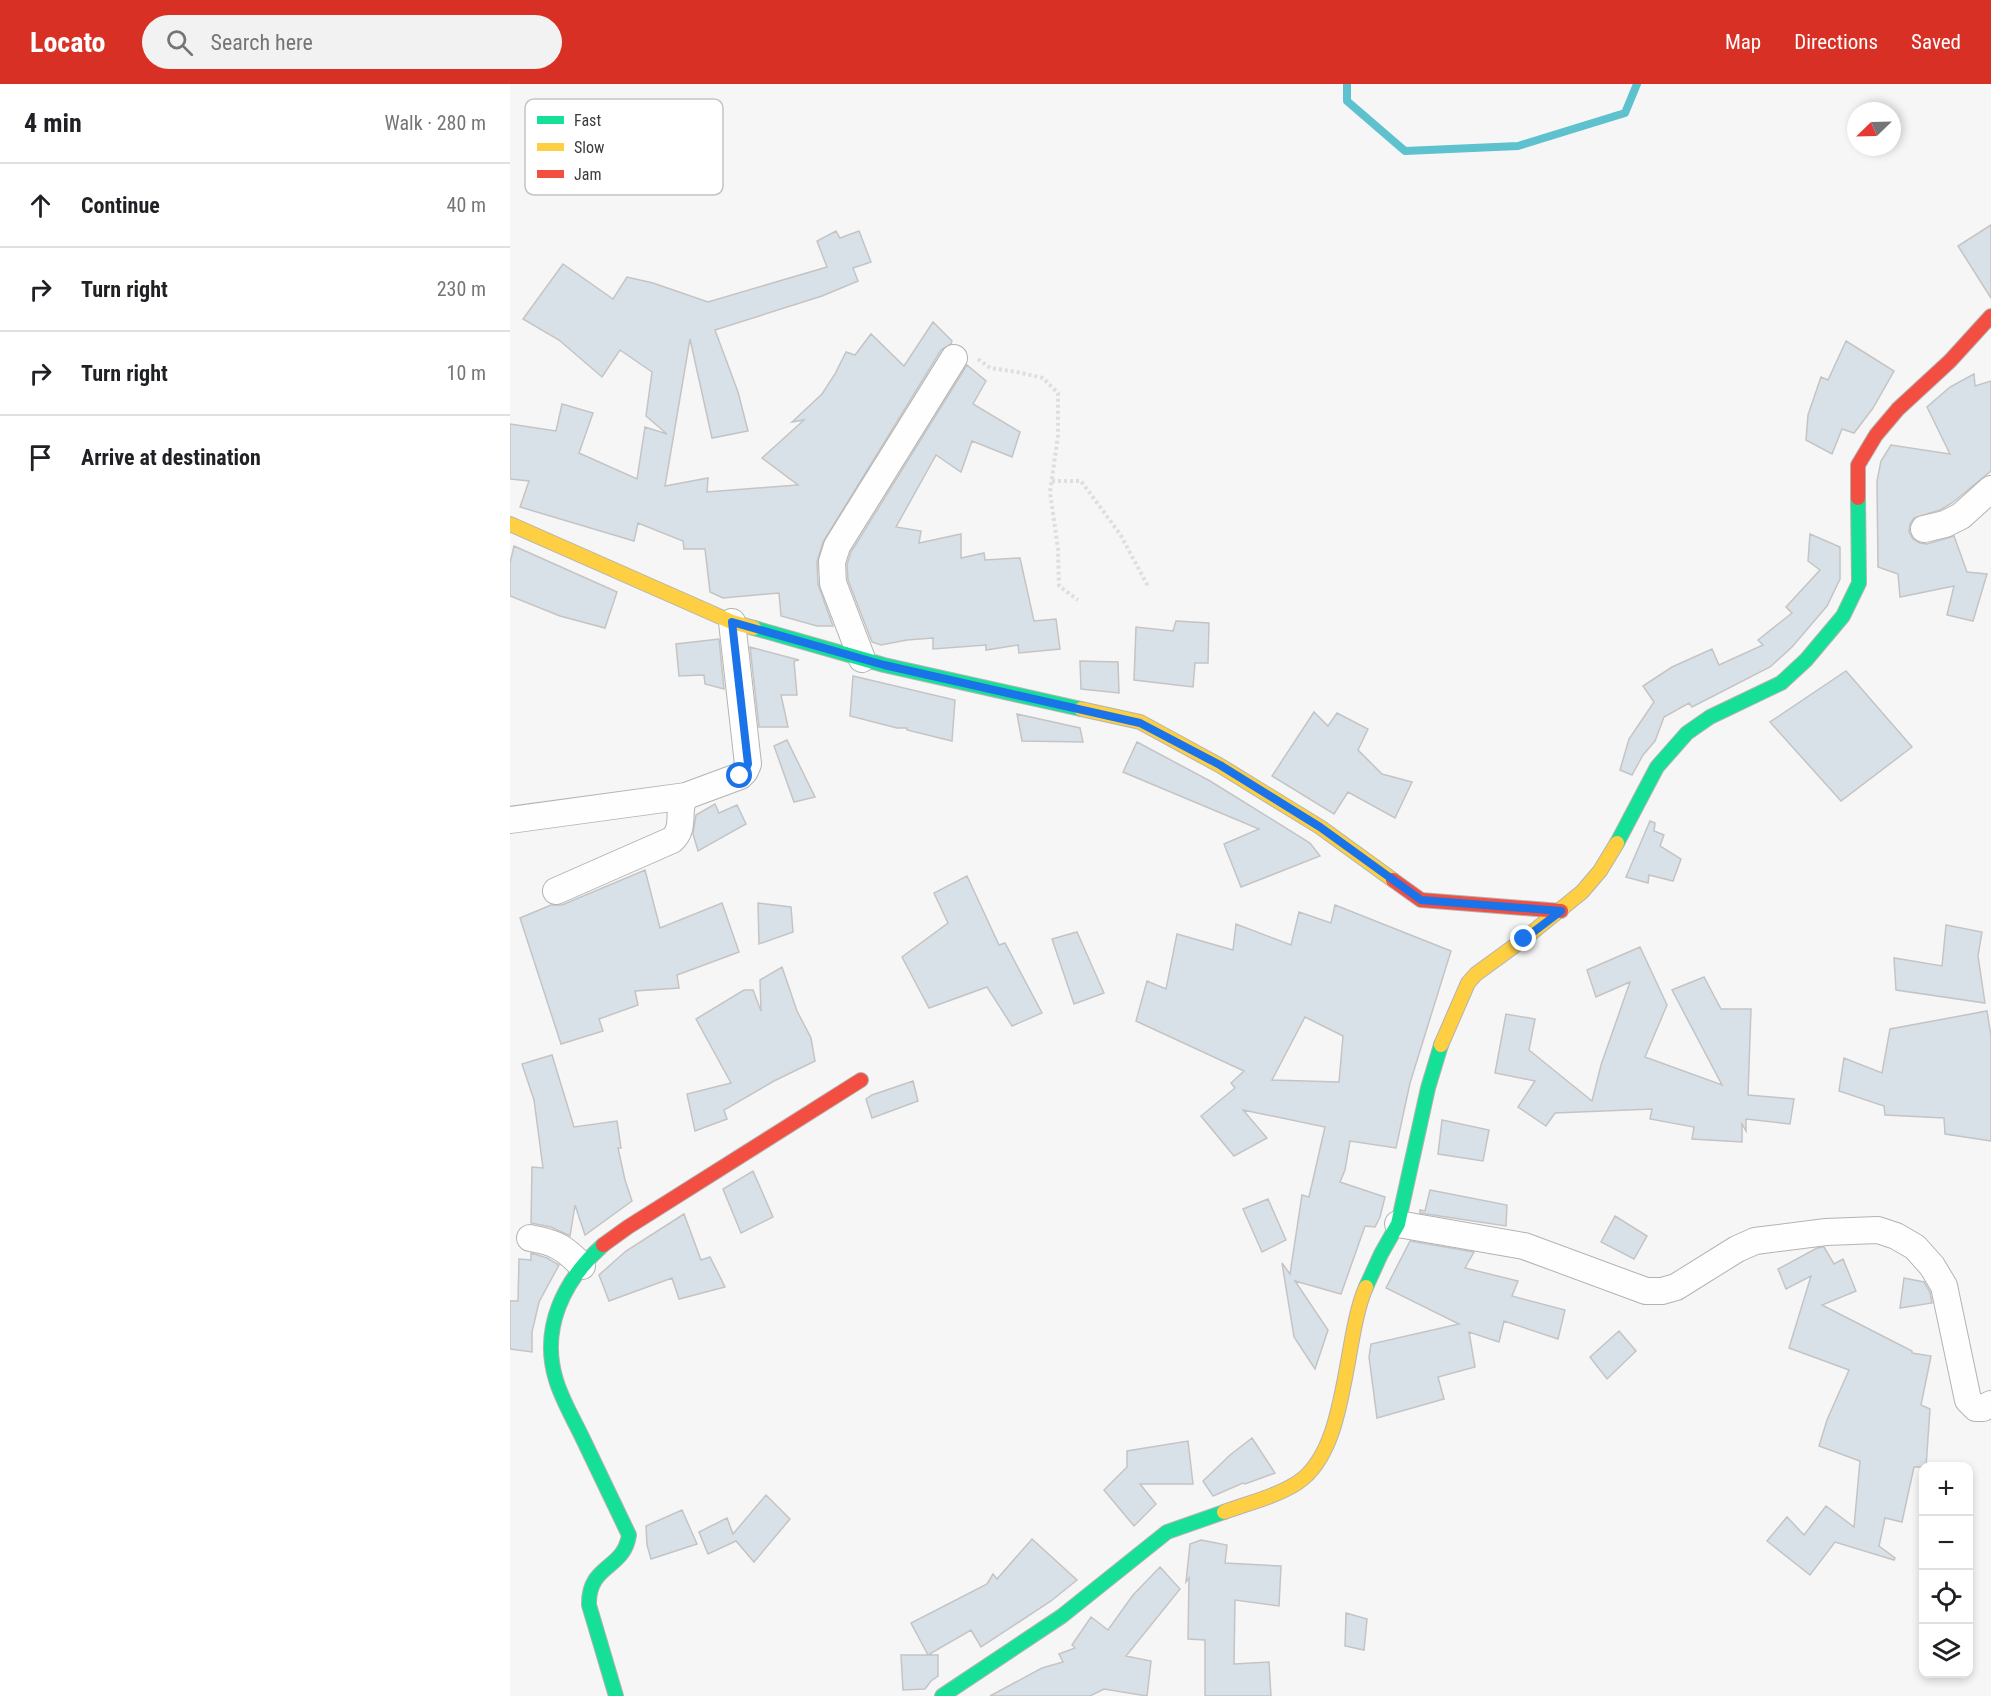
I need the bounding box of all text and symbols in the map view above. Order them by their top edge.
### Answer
search box [142,15,562,69]
text: Locato [30,26,106,59]
icon: search [163,26,196,59]
text: Search here [211,30,313,55]
text: Map [1725,30,1761,54]
text: Directions [1794,30,1878,54]
text: Saved [1911,30,1961,54]
legend [525,99,723,195]
north arrow [1847,102,1901,156]
text: 4 min [24,108,82,138]
text: Walk · 280 m [385,111,486,135]
text: Fast [574,111,601,130]
text: Slow [574,138,604,157]
text: Jam [574,165,601,184]
icon: ahead [24,189,57,222]
text: Continue [81,193,160,218]
text: 40 m [447,193,486,217]
icon: right [24,273,57,306]
text: Turn right [81,277,168,302]
text: 230 m [437,277,486,301]
icon: right [24,357,57,390]
text: Turn right [81,361,168,386]
text: 10 m [447,361,486,385]
icon: arrive [24,441,57,474]
text: Arrive at destination [81,445,261,470]
route start [726,762,752,788]
route end [1510,925,1536,951]
map controls [1919,1462,1973,1678]
button: + [1919,1462,1973,1516]
button: − [1919,1516,1973,1570]
button: locate [1919,1570,1973,1624]
button: layers [1919,1624,1973,1678]

